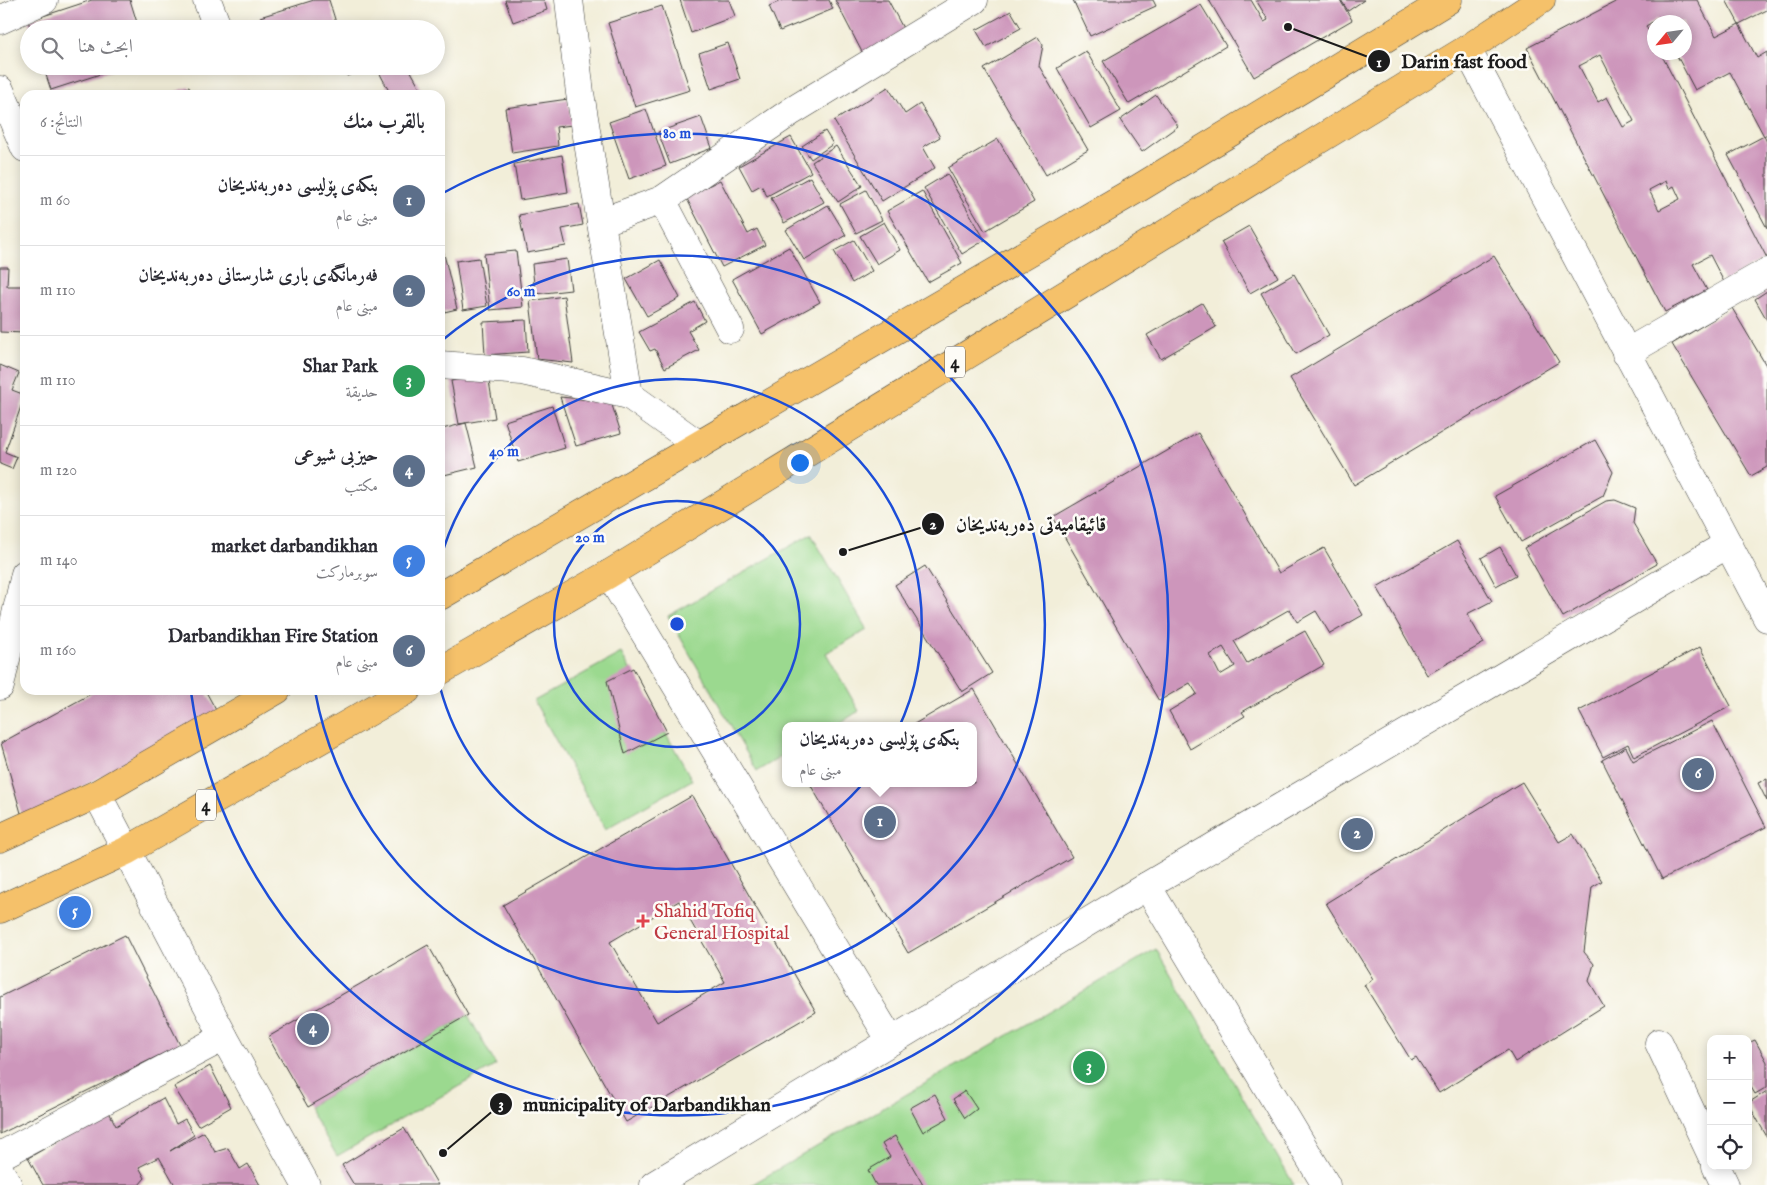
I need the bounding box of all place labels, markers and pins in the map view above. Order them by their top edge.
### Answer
callout: Darin fast food [1366,44,1537,79]
callout: قائیقامیەتی دەربەندیخان [920,507,1116,542]
centre of rings [668,615,686,633]
pin: 6 [1682,755,1714,793]
pin: 1 [864,803,896,841]
pin: 2 [1341,815,1373,853]
pin: 5 [59,893,91,931]
place label: Shahid Tofiq General Hospital [654,900,790,946]
marker: Shahid Tofiq General Hospital [636,914,650,928]
pin: 4 [297,1010,329,1048]
pin: 3 [1073,1048,1105,1086]
callout: municipality of Darbandikhan [488,1086,781,1121]

